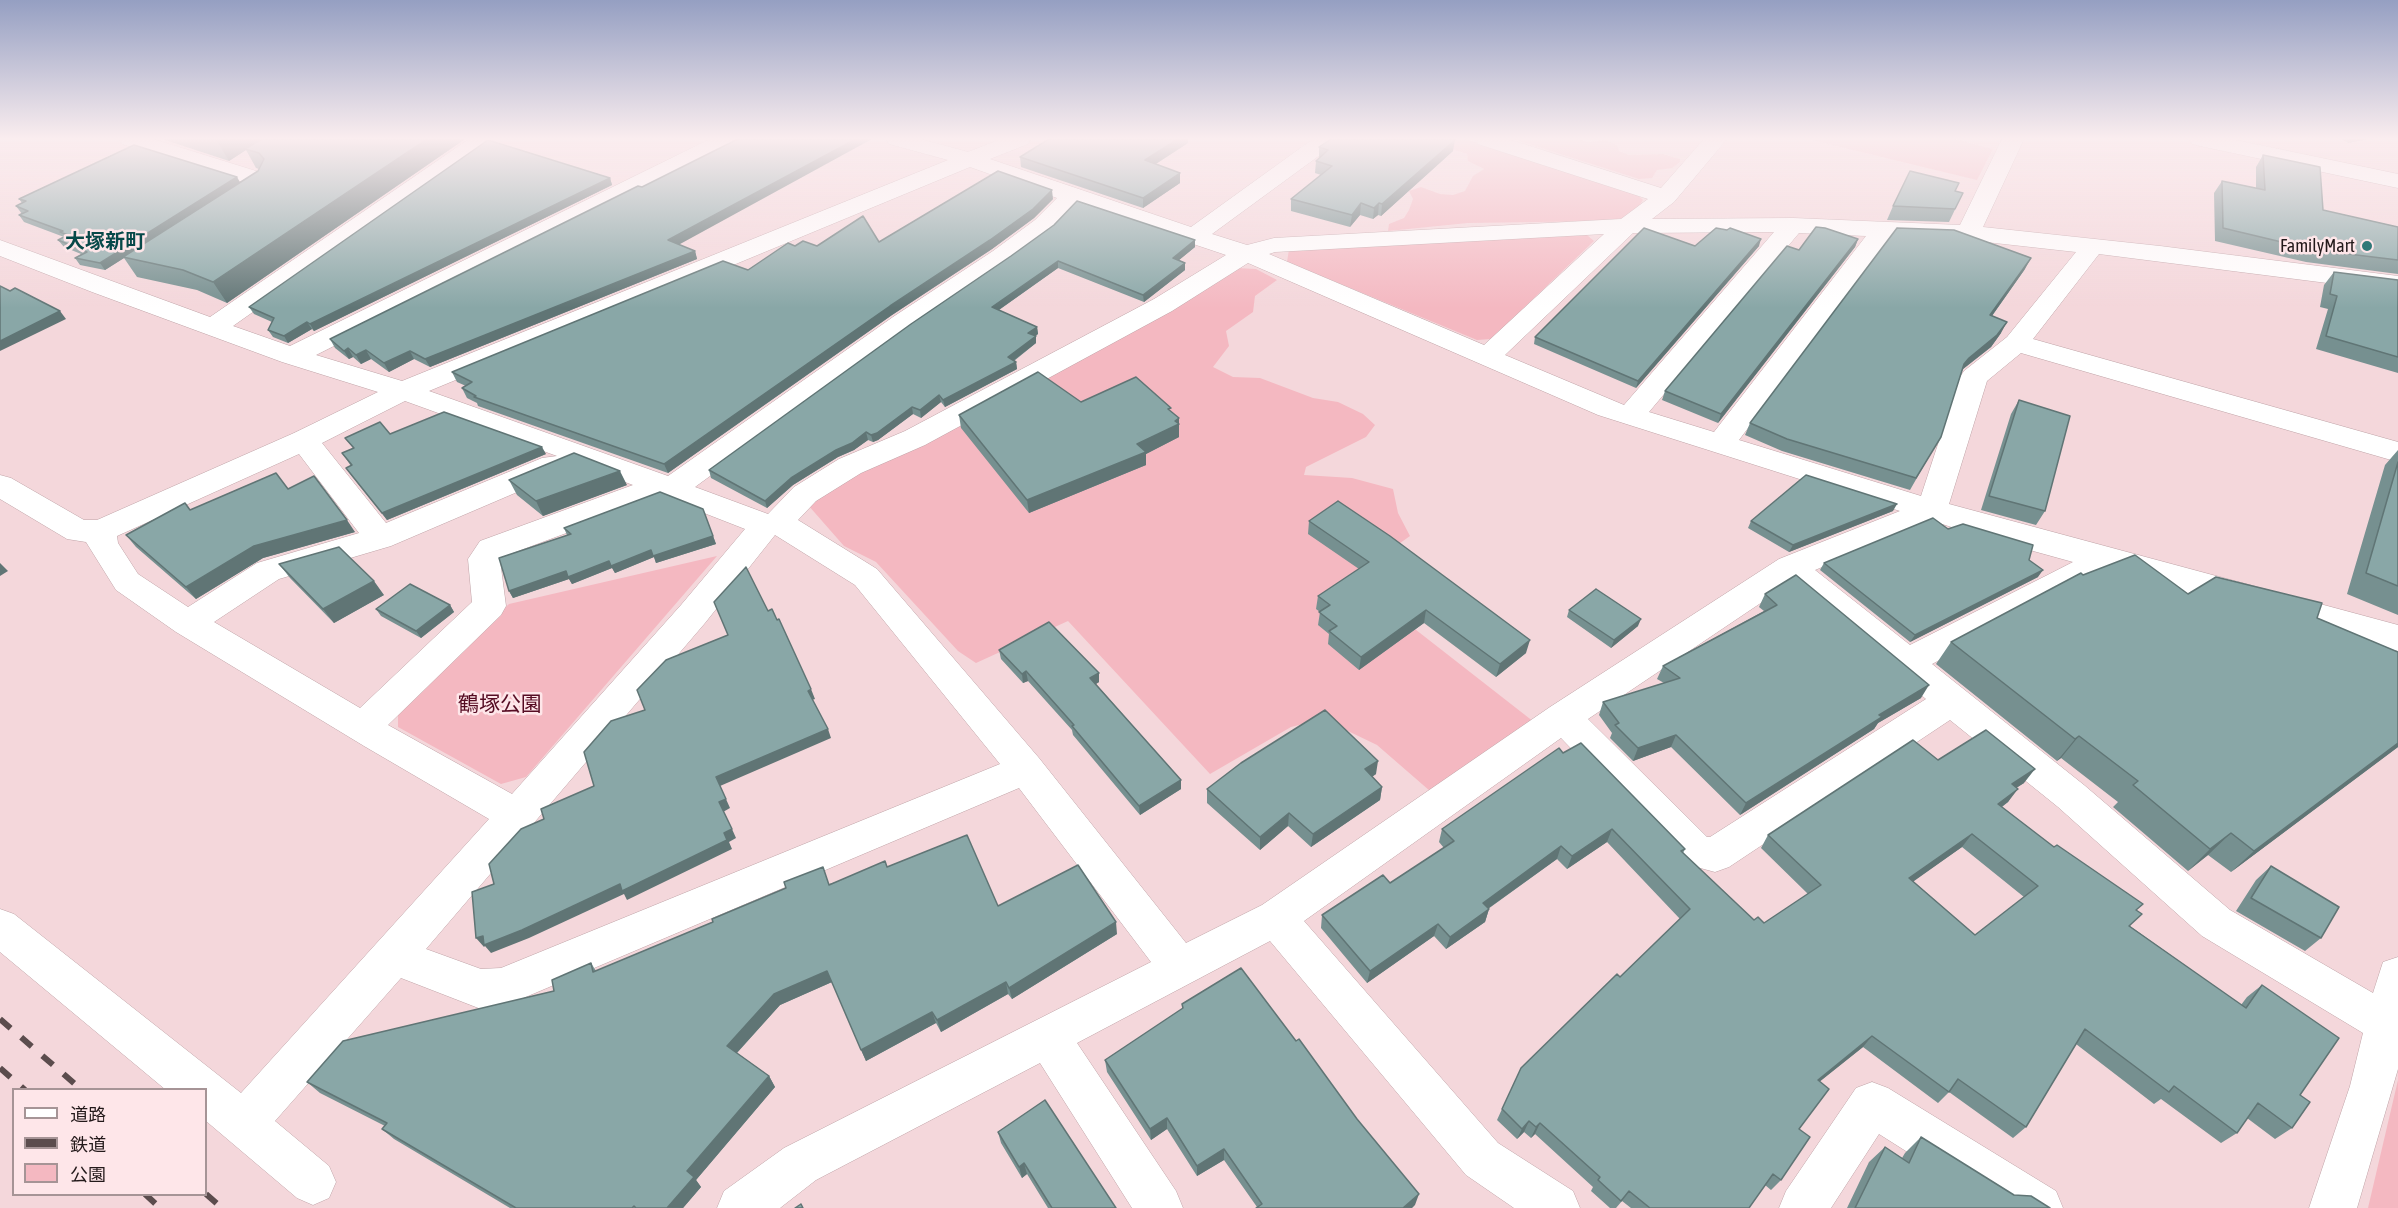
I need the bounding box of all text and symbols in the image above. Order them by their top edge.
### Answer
district label: 大塚新町 [65,230,145,254]
place label: FamilyMart [2280,235,2355,257]
marker: FamilyMart [2360,239,2374,253]
park label: 鶴塚公園 [458,691,542,717]
legend [12,1088,207,1196]
text: 道路 [70,1104,106,1125]
text: 鉄道 [70,1134,106,1155]
text: 公園 [70,1164,106,1185]

